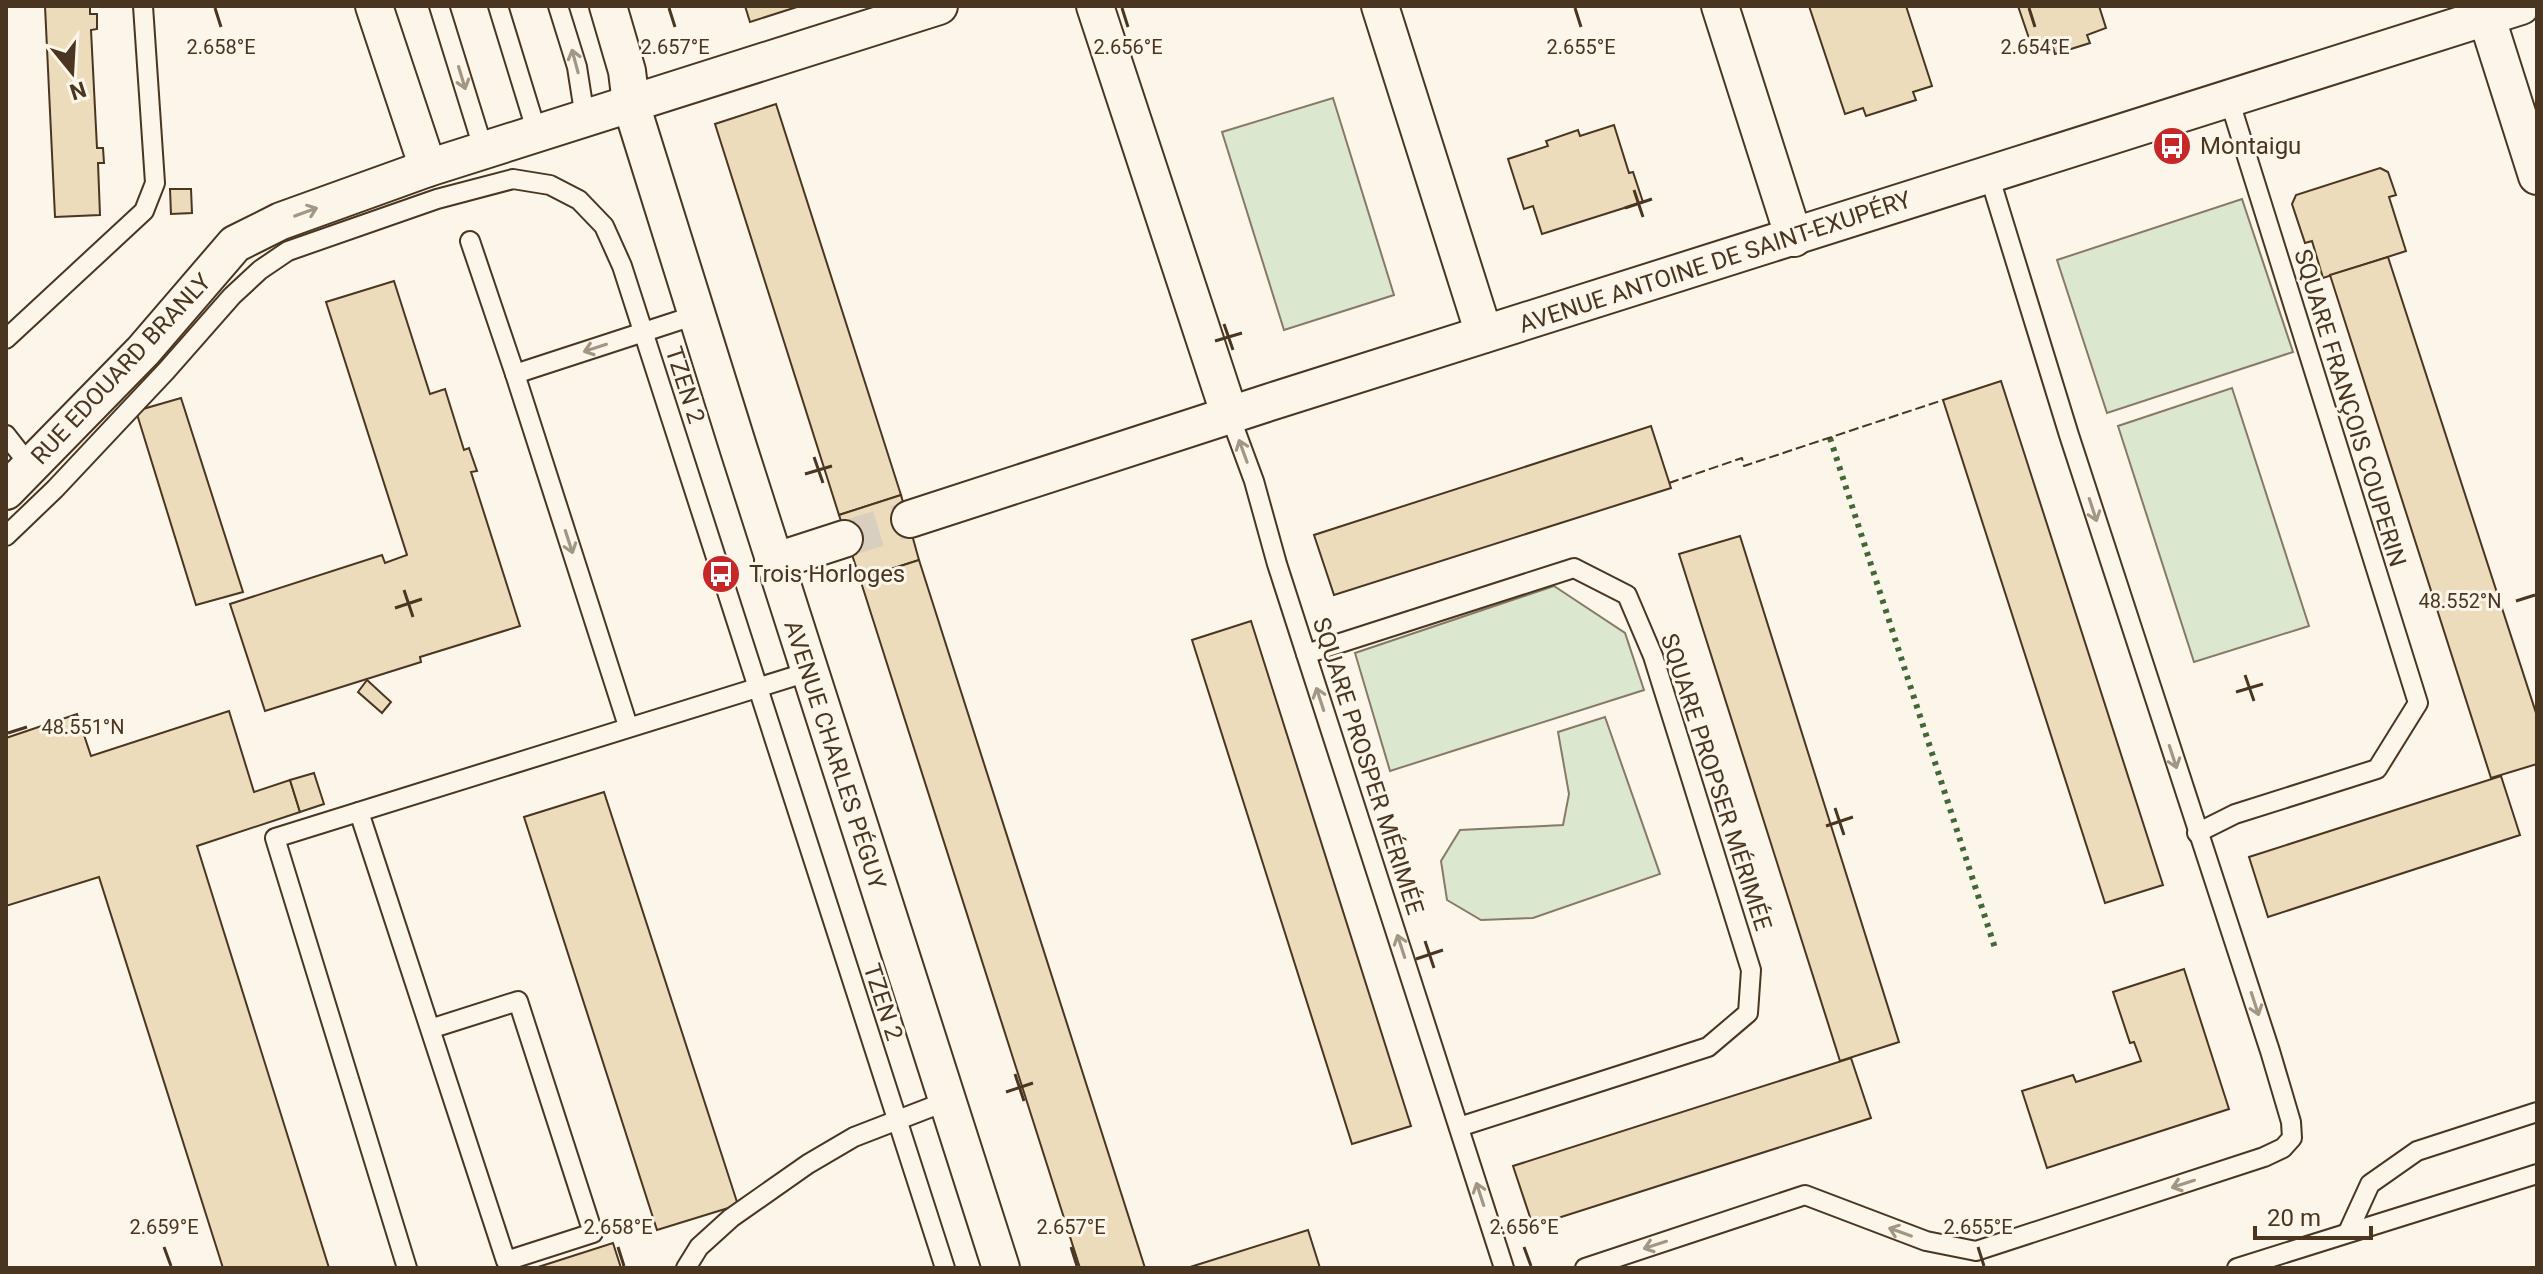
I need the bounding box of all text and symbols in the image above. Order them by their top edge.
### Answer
north arrow [32,32,112,112]
text: 2.658°E [186,35,256,59]
text: 2.657°E [640,35,710,59]
text: 2.656°E [1093,35,1163,59]
text: 2.655°E [1546,35,1616,59]
text: 2.654°E [2000,35,2070,59]
one-way arrow [566,49,581,75]
one-way arrow [455,65,470,91]
text: N [67,76,89,105]
bus stop icon: Montaigu [2151,125,2193,167]
place label: Montaigu [2200,132,2301,160]
street label: AVENUE ANTOINE DE SAINT-EXUPÉRY [1515,185,1915,339]
one-way arrow [293,204,318,219]
street label: SQUARE FRANÇOIS COUPERIN [2288,246,2412,570]
street label: RUE EDOUARD BRANLY [25,267,217,470]
one-way arrow [583,342,608,356]
street label: TZEN 2 [659,343,711,427]
one-way arrow [1235,439,1249,464]
one-way arrow [2086,496,2101,522]
one-way arrow [562,528,577,554]
bus stop icon: Trois Horloges [700,553,742,595]
place label: Trois Horloges [749,560,905,588]
text: 48.552°N [2418,589,2502,613]
street label: SQUARE PROSPER MÉRIMÉE [1307,614,1429,918]
street label: AVENUE CHARLES PÉGUY [778,617,892,894]
street label: SQUARE PROPSER MÉRIMÉE [1655,630,1777,934]
one-way arrow [1312,687,1327,712]
text: 48.551°N [41,715,125,739]
one-way arrow [2167,744,2181,769]
one-way arrow [1392,934,1407,959]
street label: TZEN 2 [857,960,909,1044]
one-way arrow [2248,991,2263,1016]
one-way arrow [2171,1177,2196,1192]
one-way arrow [1472,1181,1487,1206]
scale bar [2255,1190,2371,1240]
text: 20 m [2267,1204,2321,1232]
text: 2.659°E [129,1215,199,1239]
text: 2.658°E [583,1215,653,1239]
text: 2.657°E [1036,1215,1106,1239]
text: 2.656°E [1489,1215,1559,1239]
text: 2.655°E [1943,1215,2013,1239]
one-way arrow [1889,1224,1913,1238]
one-way arrow [1643,1238,1668,1253]

